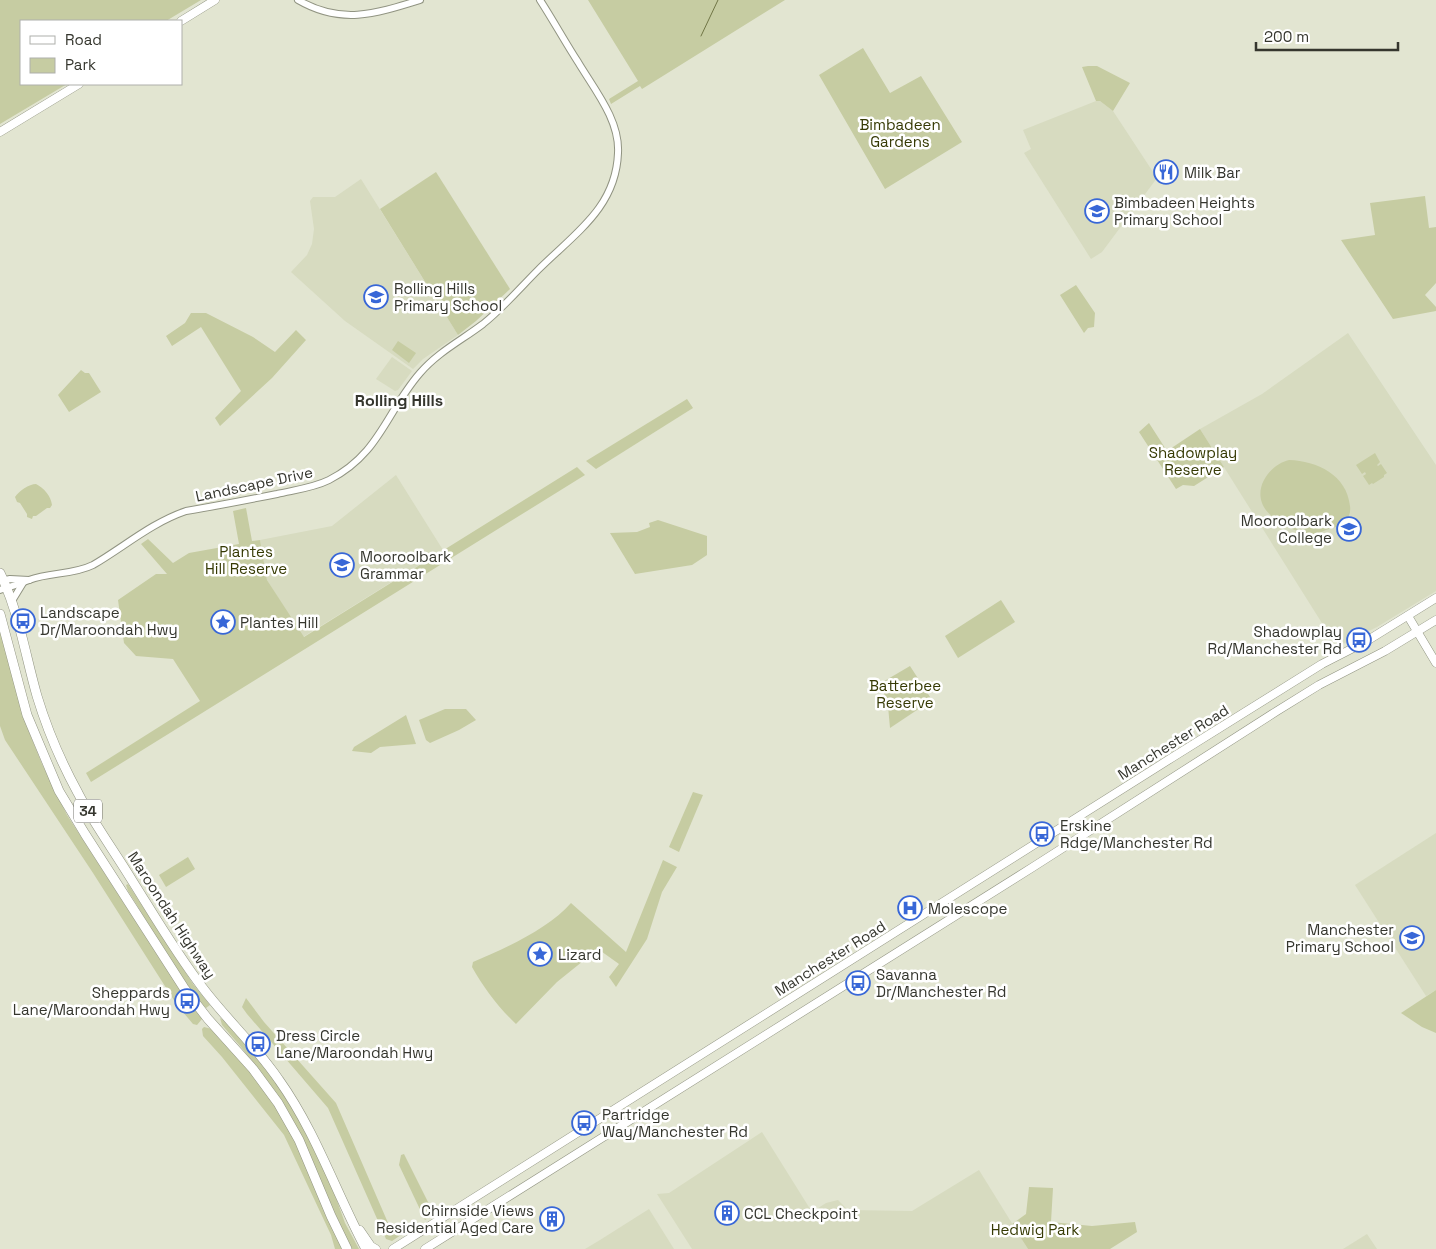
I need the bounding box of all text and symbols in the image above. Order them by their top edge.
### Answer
legend [20,20,182,85]
scale bar [1256,20,1398,52]
text: 200 m [1264,27,1309,46]
text: Road [65,30,102,49]
text: Park [65,55,96,74]
park label: Bimbadeen Gardens [859,115,941,151]
restaurant icon: Milk Bar [1153,159,1179,185]
place label: Milk Bar [1184,163,1241,182]
place label: Bimbadeen Heights Primary School [1114,193,1255,229]
school or university icon: Bimbadeen Heights Primary School [1084,198,1110,224]
place label: Rolling Hills Primary School [394,279,502,315]
school or university icon: Rolling Hills Primary School [363,284,389,310]
district label: Rolling Hills [355,390,443,411]
park label: Shadowplay Reserve [1149,443,1237,479]
street label: Landscape Drive [194,462,315,506]
place label: Mooroolbark College [1241,511,1332,547]
school or university icon: Mooroolbark College [1336,516,1362,542]
park label: Plantes Hill Reserve [205,542,287,578]
place label: Mooroolbark Grammar [360,547,451,583]
school or university icon: Mooroolbark Grammar [329,552,355,578]
place label: Landscape Dr/Maroondah Hwy [40,603,178,639]
bus stop icon: Landscape Dr/Maroondah Hwy [10,608,36,634]
place icon: Plantes Hill [210,609,236,635]
place label: Plantes Hill [240,613,318,632]
place label: Shadowplay Rd/Manchester Rd [1208,622,1342,658]
bus stop icon: Shadowplay Rd/Manchester Rd [1346,627,1372,653]
park label: Batterbee Reserve [869,676,941,712]
street label: Manchester Road [1114,700,1232,784]
road number: 34 [74,799,102,822]
place label: Erskine Rdge/Manchester Rd [1060,816,1213,852]
bus stop icon: Erskine Rdge/Manchester Rd [1029,821,1055,847]
street label: Maroondah Highway [124,848,220,982]
hospital icon: Molescope [897,895,923,921]
place label: Molescope [928,899,1008,918]
street label: Manchester Road [771,916,889,1000]
place label: Manchester Primary School [1286,920,1394,956]
school or university icon: Manchester Primary School [1399,925,1425,951]
place icon: Lizard [527,941,553,967]
place label: Lizard [558,945,601,964]
place label: Savanna Dr/Manchester Rd [876,965,1006,1001]
bus stop icon: Savanna Dr/Manchester Rd [845,970,871,996]
place label: Sheppards Lane/Maroondah Hwy [13,983,170,1019]
bus stop icon: Sheppards Lane/Maroondah Hwy [174,988,200,1014]
place label: Dress Circle Lane/Maroondah Hwy [276,1026,433,1062]
bus stop icon: Dress Circle Lane/Maroondah Hwy [245,1031,271,1057]
place label: Partridge Way/Manchester Rd [602,1105,748,1141]
bus stop icon: Partridge Way/Manchester Rd [571,1110,597,1136]
building icon: CCL Checkpoint [714,1200,740,1226]
place label: Chirnside Views Residential Aged Care [376,1201,534,1237]
place label: CCL Checkpoint [744,1204,858,1223]
building icon: Chirnside Views Residential Aged Care [539,1206,565,1232]
park label: Hedwig Park [991,1220,1079,1239]

